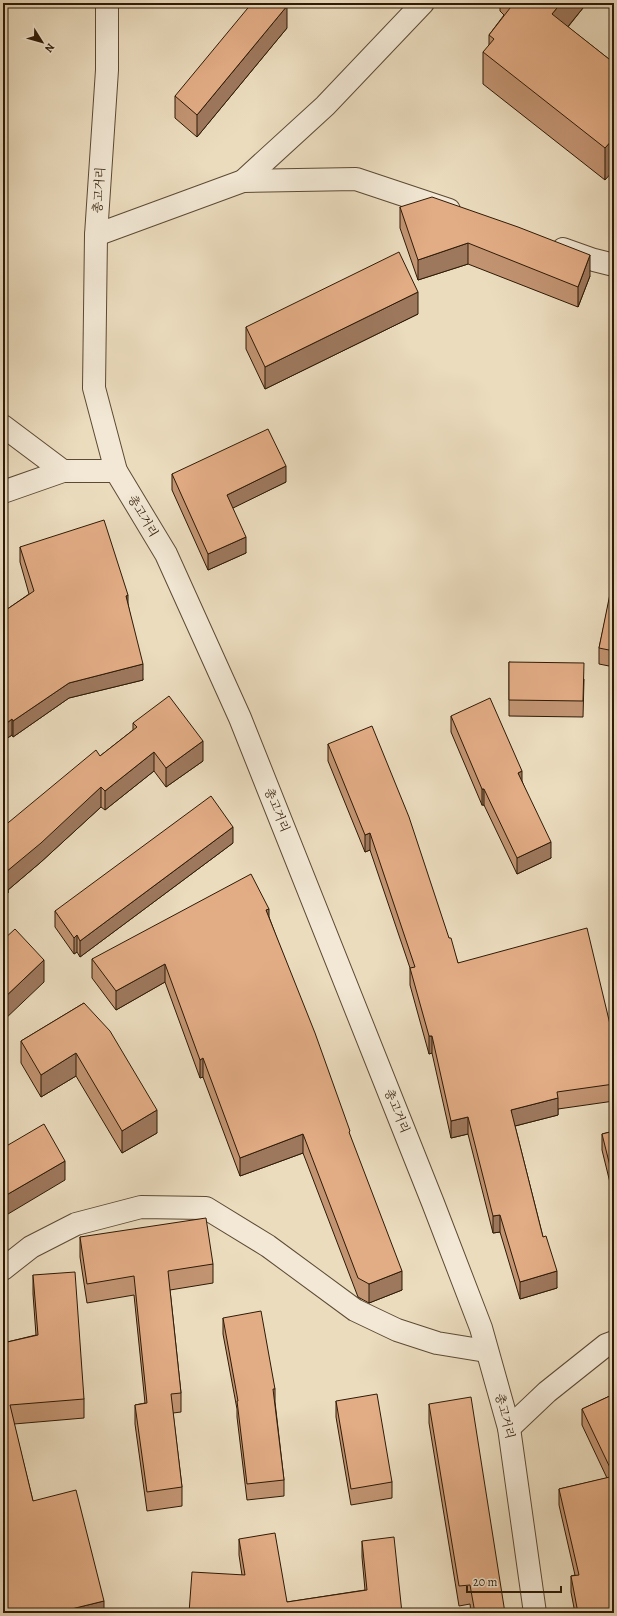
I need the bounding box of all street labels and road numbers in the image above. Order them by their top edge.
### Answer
street label: 총고거리 [89,166,109,214]
street label: 총고거리 [124,492,162,540]
street label: 총고거리 [261,786,293,834]
street label: 총고거리 [381,1087,413,1135]
street label: 총고거리 [492,1392,518,1440]

